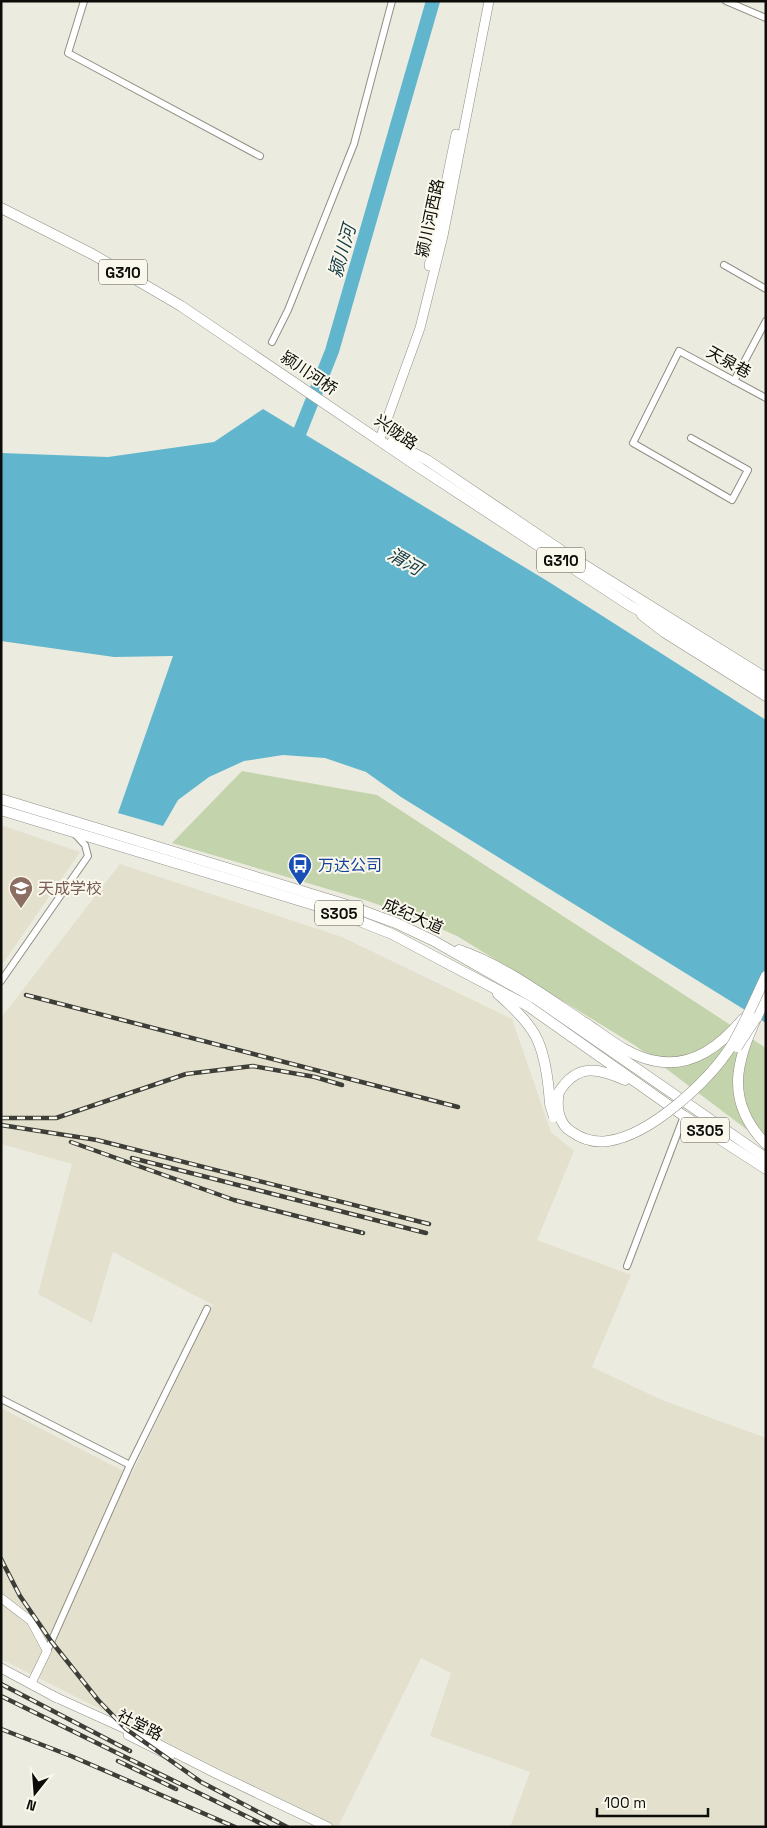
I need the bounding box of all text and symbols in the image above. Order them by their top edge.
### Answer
street label: 颍川河西路 [411,177,449,259]
water label: 颍川河 [324,219,361,280]
road number: G310 [99,260,147,284]
street label: 天泉巷 [703,341,755,383]
street label: 颍川河桥 [277,346,341,400]
street label: 兴陇路 [370,410,422,454]
water label: 渭河 [384,542,429,581]
road number: G310 [537,548,585,572]
bus stop icon: 万达公司 [287,852,313,886]
place label: 万达公司 [318,855,382,876]
school or university icon: 天成学校 [8,875,34,909]
place label: 天成学校 [38,878,102,899]
street label: 成纪大道 [379,893,447,939]
road number: S305 [315,900,363,926]
road number: S305 [681,1118,729,1142]
street label: 社堂路 [114,1705,166,1745]
north arrow [10,1768,60,1818]
scale bar [597,1786,708,1818]
text: 100 m [604,1793,646,1812]
text: N [24,1795,38,1815]

